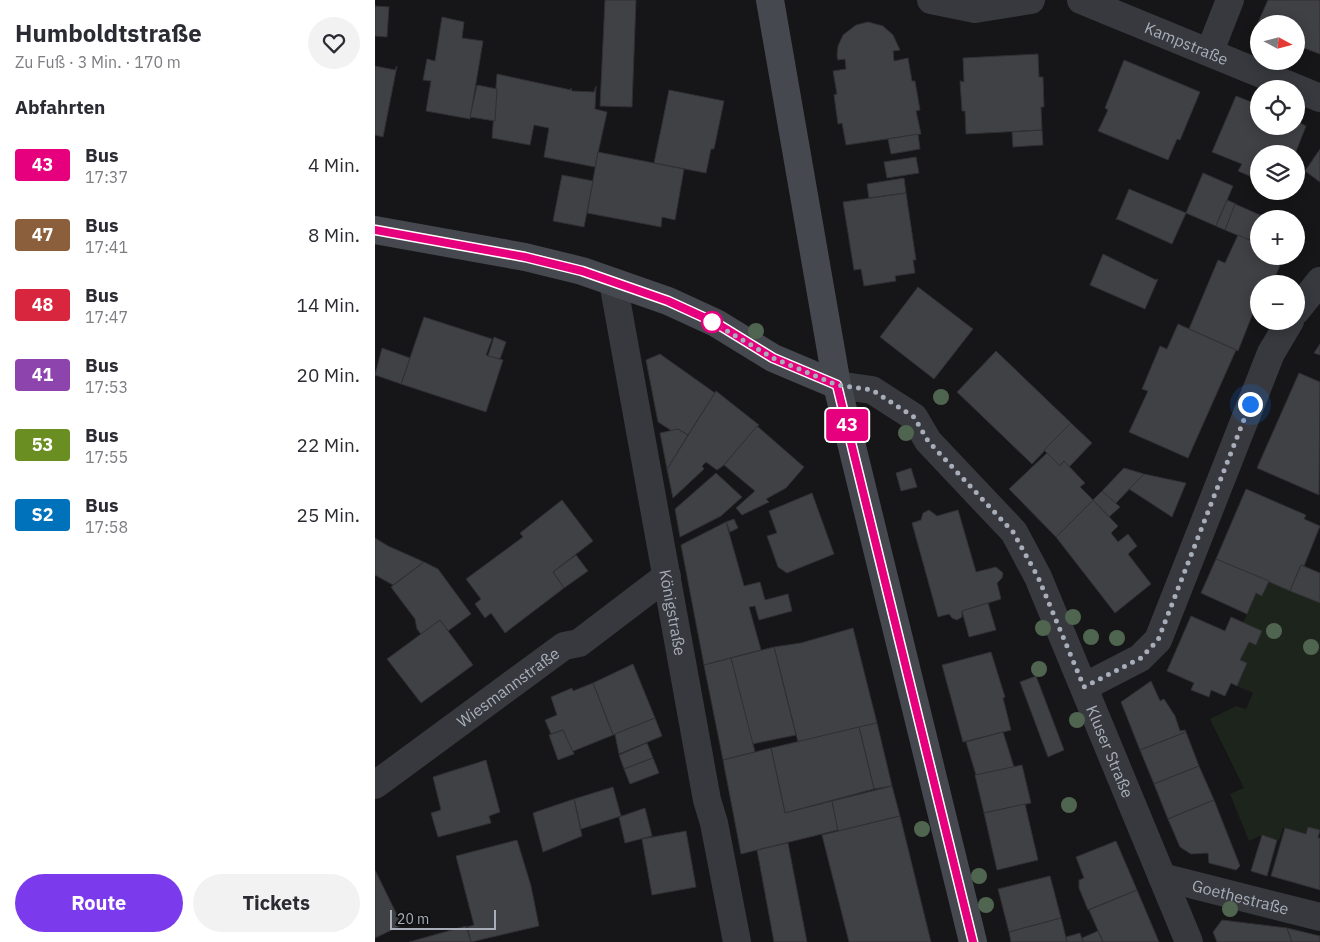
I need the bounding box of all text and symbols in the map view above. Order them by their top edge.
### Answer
north arrow [1250,15,1305,70]
map controls [1250,15,1305,330]
text: Humboldtstraße [15,17,202,49]
button: heart [308,17,360,69]
street label: Kampstraße [1142,17,1231,69]
text: Zu Fuß · 3 Min. · 170 m [15,52,181,72]
button: locate [1250,80,1305,135]
text: Abfahrten [15,95,105,119]
text: Bus [85,143,119,167]
button: layers [1250,145,1305,200]
text: 43 [32,153,53,176]
text: 4 Min. [308,153,360,177]
text: 17:37 [85,167,128,187]
button: + [1250,210,1305,265]
text: Bus [85,213,119,237]
text: 47 [32,223,53,246]
text: 8 Min. [308,223,360,247]
text: 17:41 [85,237,128,257]
button: − [1250,275,1305,330]
text: Bus [85,283,119,307]
text: 48 [32,293,53,316]
text: 14 Min. [297,293,360,317]
text: 17:47 [85,307,128,327]
unlabelled marker [701,311,723,333]
text: Bus [85,353,119,377]
text: 41 [32,363,53,386]
text: 20 Min. [297,363,360,387]
text: 17:53 [85,377,128,397]
your location [1238,392,1263,417]
line badge: 43 [825,409,869,441]
text: 43 [836,413,858,436]
text: Bus [85,423,119,447]
text: 53 [32,433,53,456]
text: 22 Min. [297,433,360,457]
text: 17:55 [85,447,128,467]
text: Bus [85,493,119,517]
text: S2 [31,503,54,526]
text: 25 Min. [297,503,360,527]
text: 17:58 [85,517,128,537]
street label: Königstraße [655,568,691,657]
street label: Wiesmannstraße [453,643,563,732]
street label: Kluser Straße [1082,702,1138,801]
button: Route [15,874,183,932]
button: Tickets [193,874,360,932]
street label: Goethestraße [1190,875,1291,919]
scale bar [390,907,496,930]
text: 20 m [397,910,429,928]

